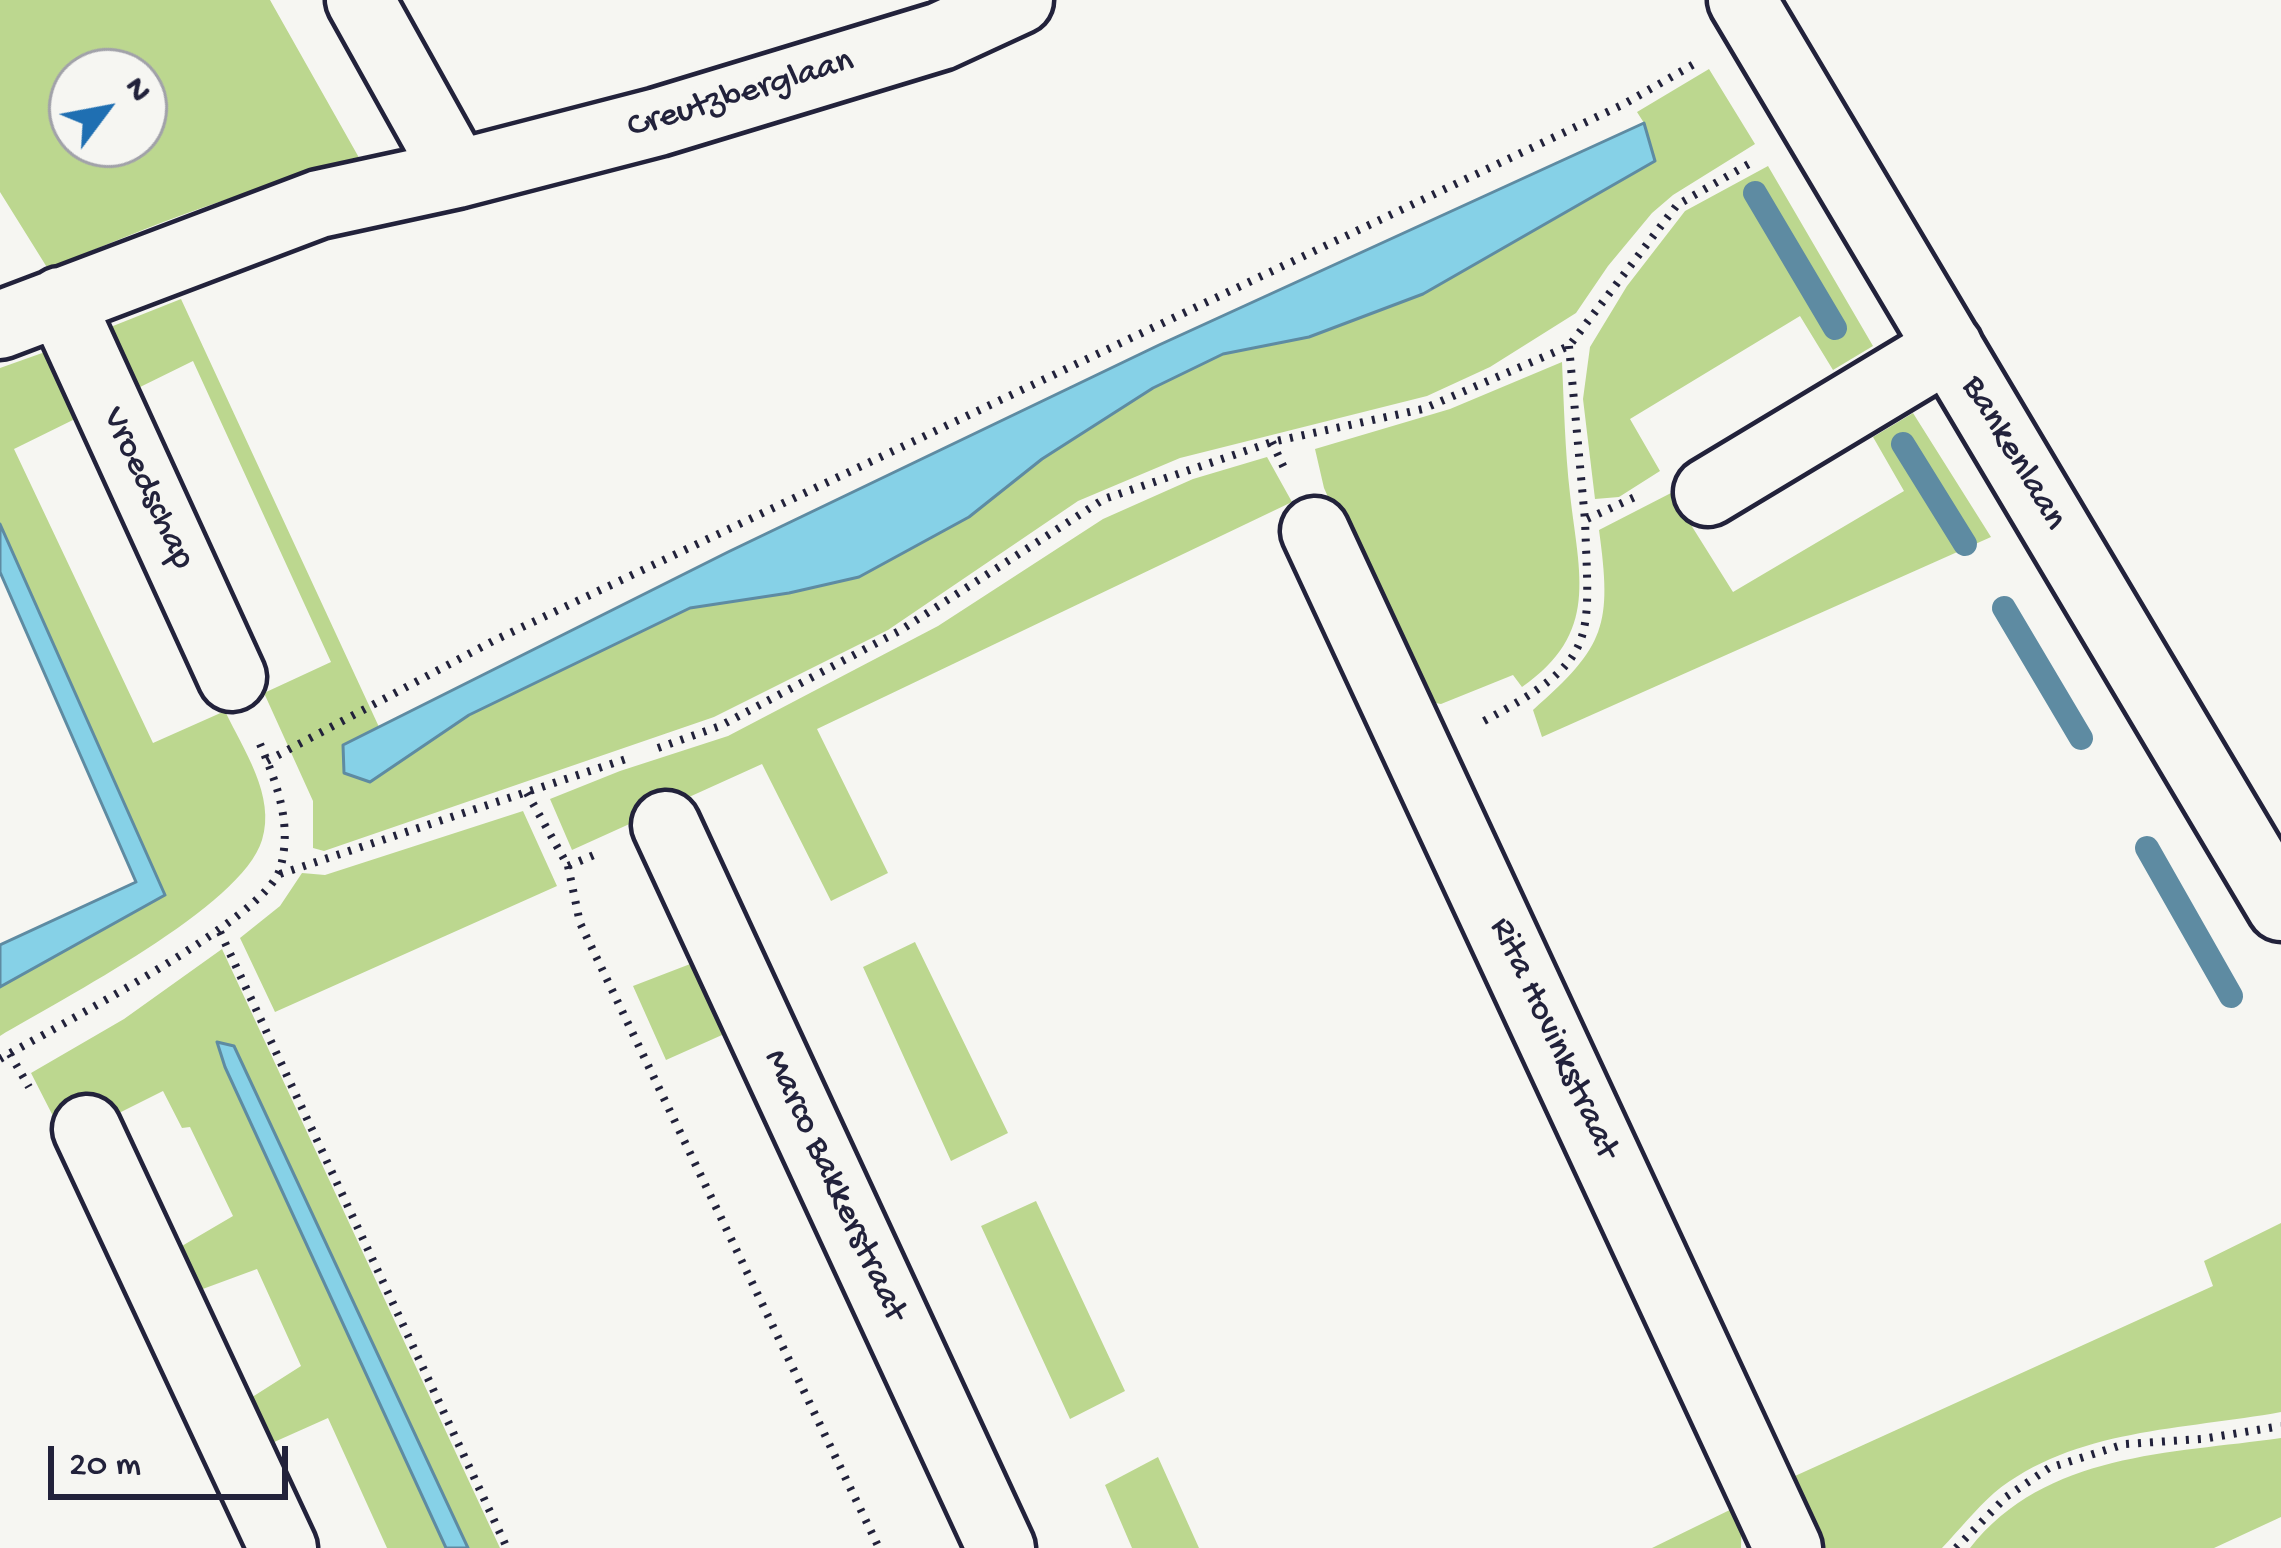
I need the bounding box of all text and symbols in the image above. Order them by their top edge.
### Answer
street label: Creutzberglaan [623,41,859,151]
north arrow [48,48,168,168]
text: N [114,71,158,110]
street label: Bankenlaan [1949,369,2075,539]
street label: Vroedschap [90,401,202,577]
street label: Rita Hovinkstraat [1477,911,1627,1167]
street label: Marco Bakkerstraat [751,1043,915,1329]
scale bar [54,1422,294,1496]
text: 20 m [69,1445,141,1488]

